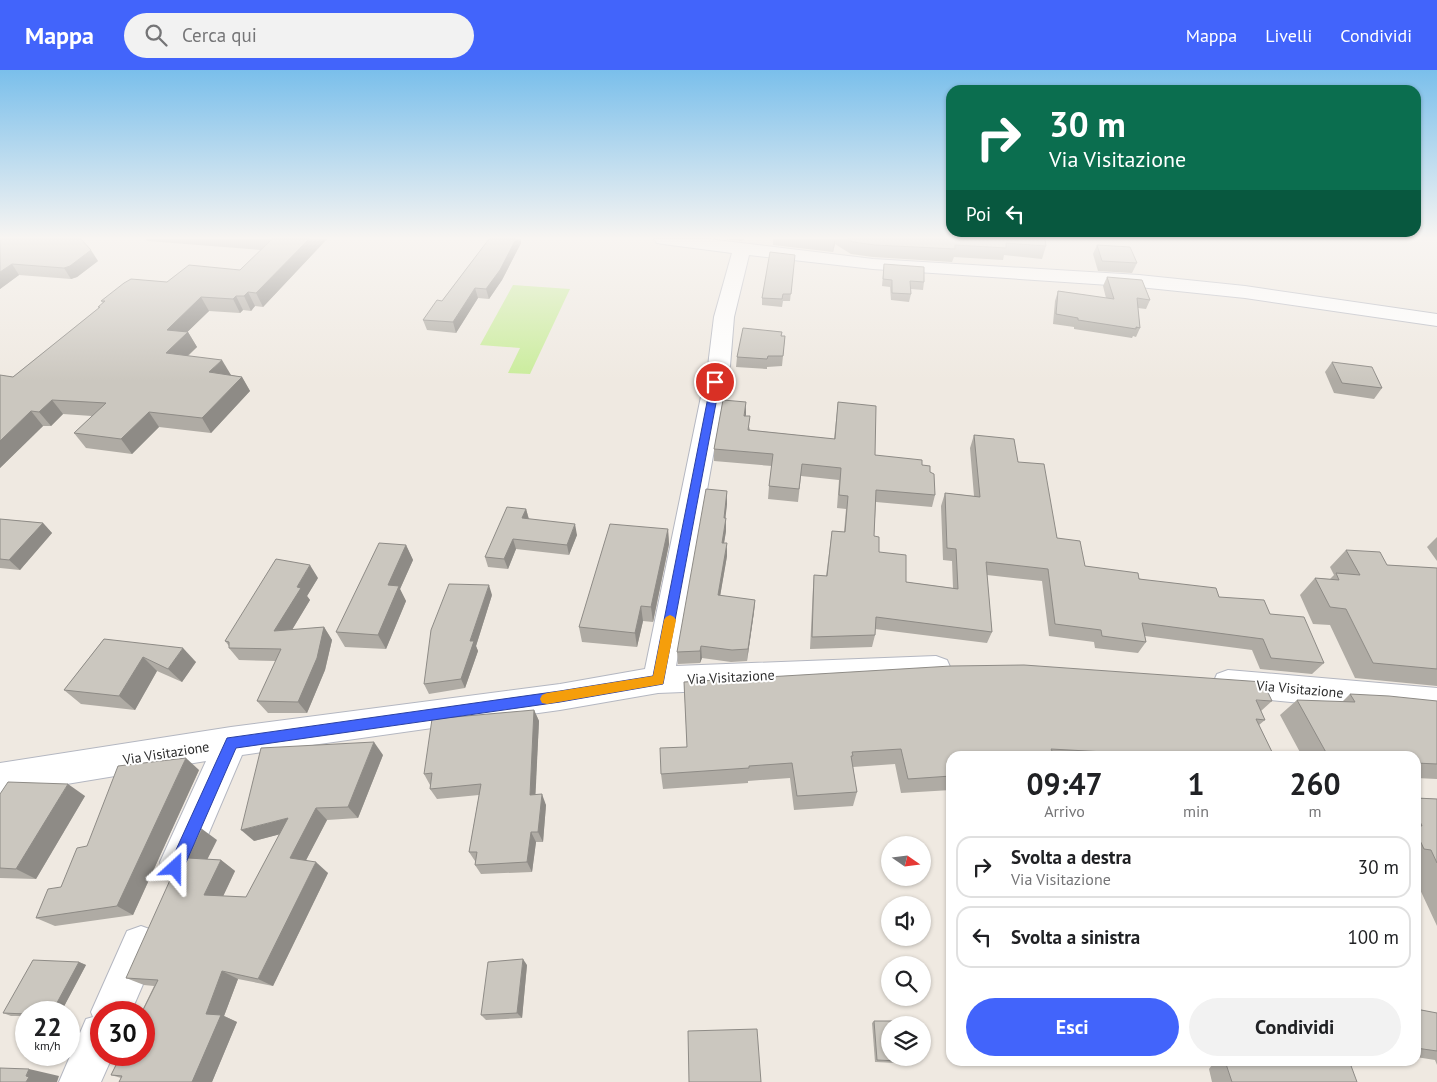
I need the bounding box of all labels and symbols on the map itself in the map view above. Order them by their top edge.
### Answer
pin [694,361,736,403]
street label: Via Visitazione [686,666,775,688]
street label: Via Visitazione [1255,676,1344,702]
street label: Via Visitazione [120,737,211,769]
north arrow [881,836,931,886]
position arrow [148,841,200,893]
speed limit sign: 30 [90,1001,155,1066]

